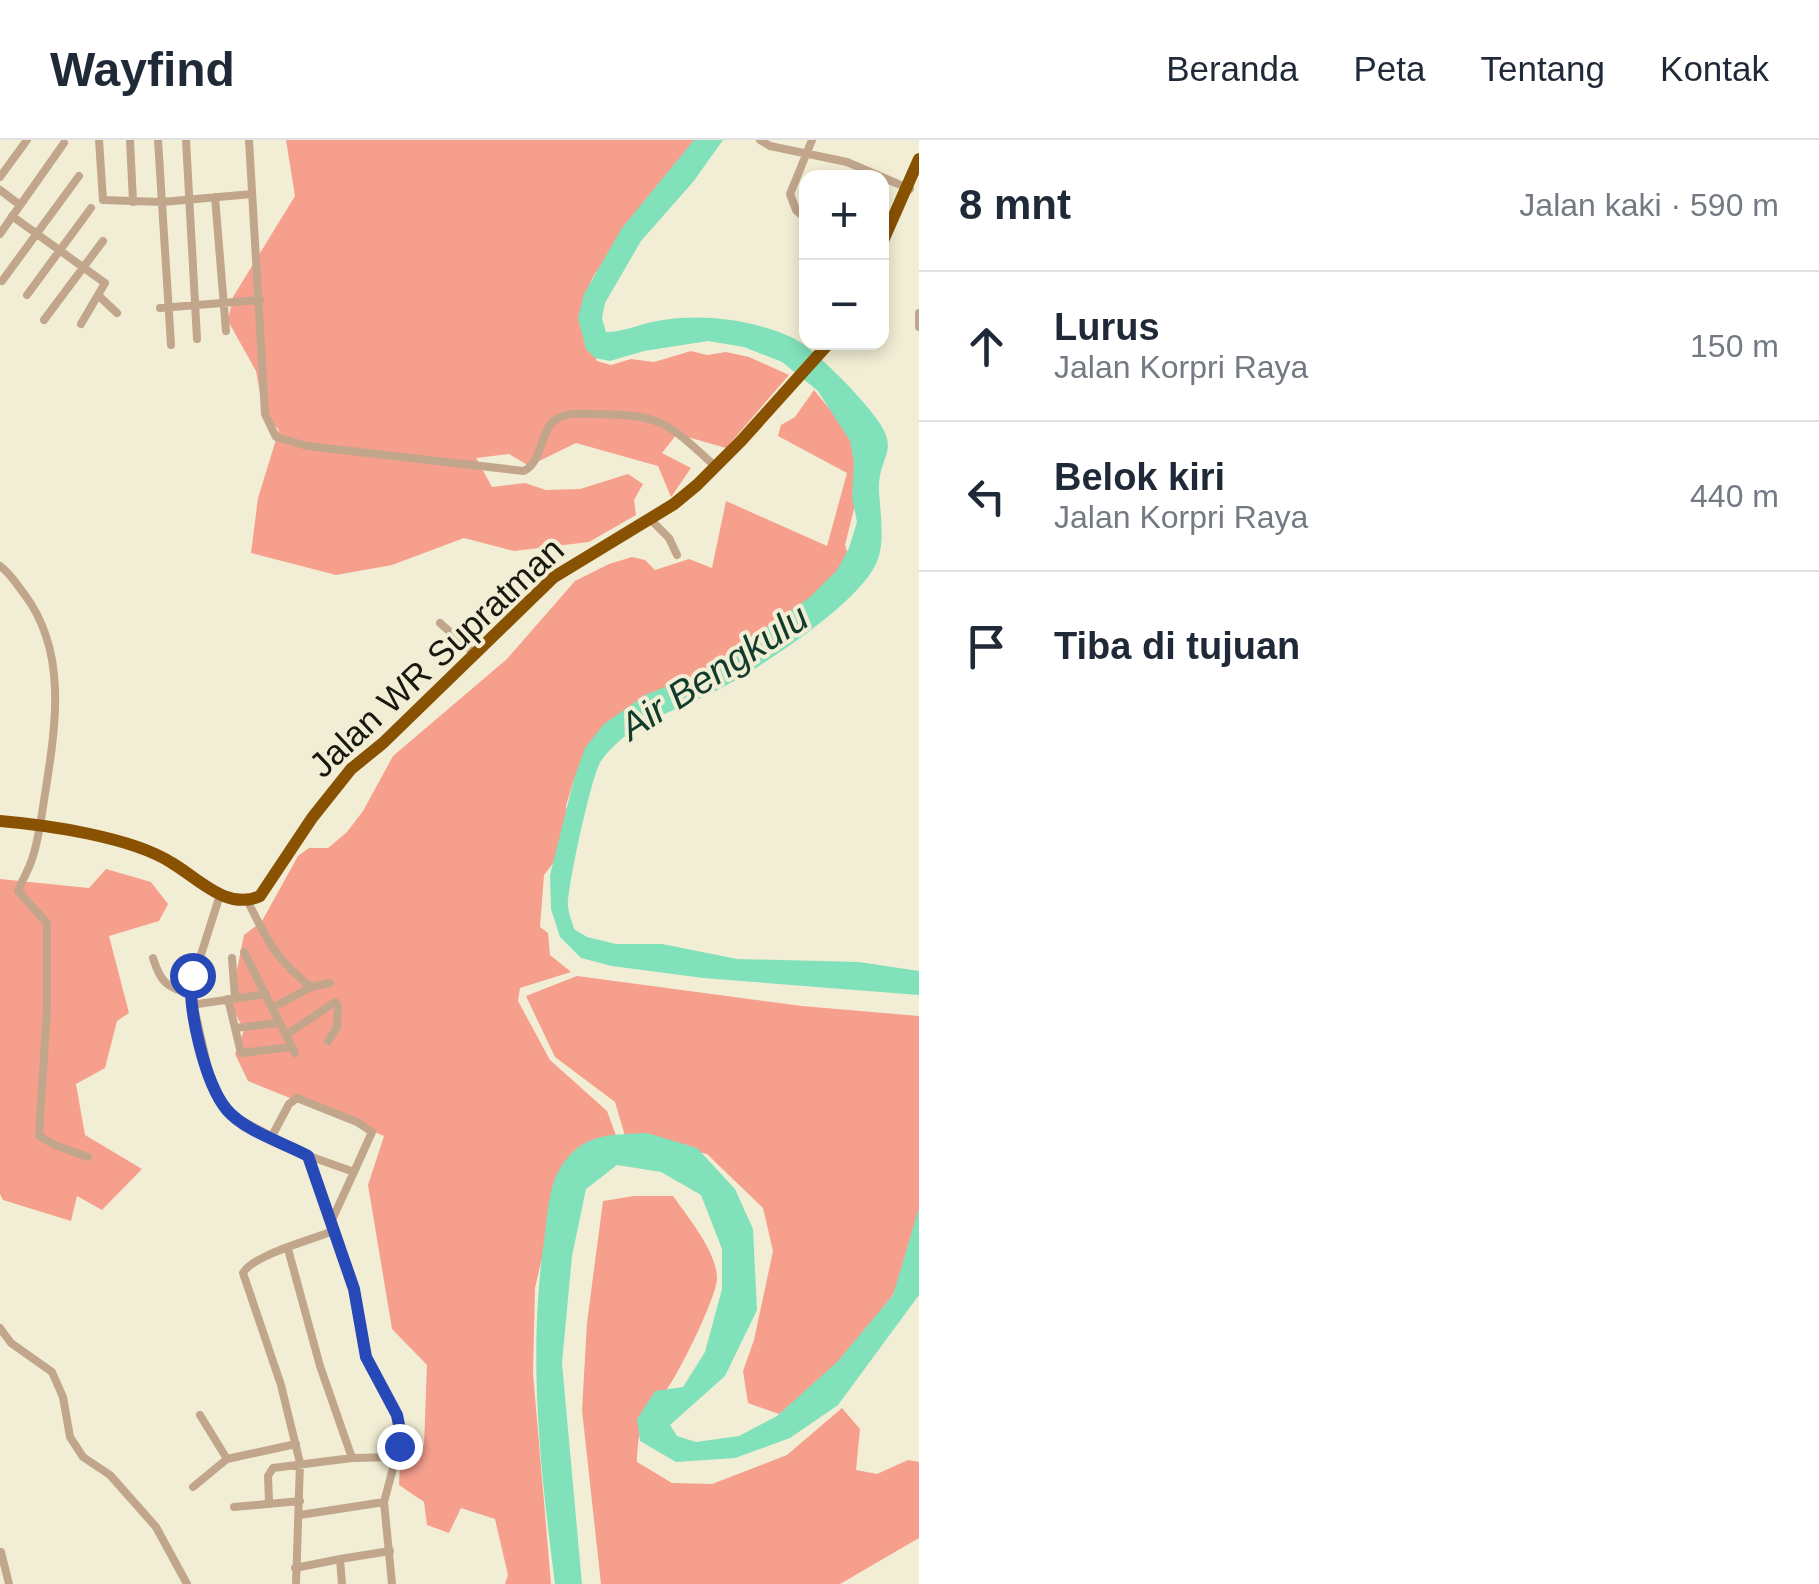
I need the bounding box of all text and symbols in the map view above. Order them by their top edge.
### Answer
text: Wayfind [50,43,235,96]
text: Beranda [1166,49,1298,88]
text: Peta [1353,49,1425,88]
text: Tentang [1480,49,1605,88]
text: Kontak [1660,49,1769,88]
map controls [799,170,889,350]
button: + [799,170,889,260]
text: 8 mnt [959,181,1071,228]
text: Jalan kaki · 590 m [1519,187,1779,223]
button: − [799,260,889,350]
text: Lurus [1054,306,1160,348]
icon: ahead [959,319,1014,374]
text: 150 m [1690,328,1779,364]
text: Jalan Korpri Raya [1054,349,1308,385]
text: Belok kiri [1054,456,1225,498]
icon: left [959,469,1014,524]
text: 440 m [1690,478,1779,514]
text: Jalan Korpri Raya [1054,499,1308,535]
street label: Jalan WR Supratman [301,529,571,785]
water label: Air Bengkulu [611,596,816,749]
icon: arrive [959,619,1014,674]
text: Tiba di tujuan [1054,625,1300,667]
route start [170,953,216,999]
route end [377,1424,423,1470]

